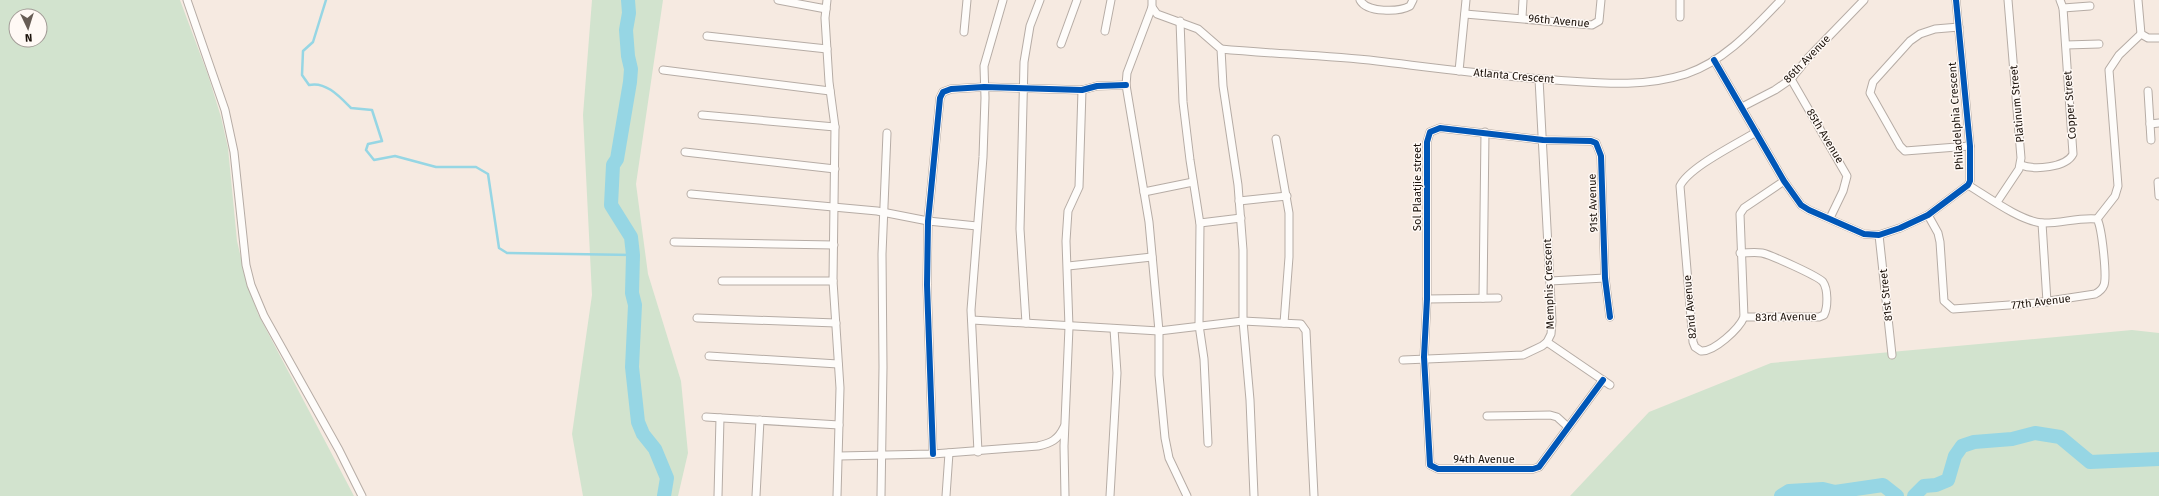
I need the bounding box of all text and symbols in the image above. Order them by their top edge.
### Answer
north arrow [8,8,48,48]
street label: 96th Avenue [1528,12,1590,30]
text: N [25,31,33,44]
street label: 86th Avenue [1781,32,1833,86]
street label: Philadelphia Crescent [1946,62,1966,170]
street label: Platinum Street [2007,65,2027,143]
street label: Atlanta Crescent [1473,66,1555,86]
street label: Copper Street [2061,70,2079,140]
street label: 85th Avenue [1804,106,1846,166]
street label: Sol Plaatjie street [1411,143,1424,231]
street label: 91st Avenue [1585,173,1601,233]
street label: Memphis Crescent [1541,238,1557,330]
street label: 81st Street [1877,268,1895,322]
street label: 82nd Avenue [1681,275,1699,339]
street label: 77th Avenue [2011,292,2071,312]
street label: 83rd Avenue [1755,310,1817,324]
street label: 94th Avenue [1453,453,1515,466]

